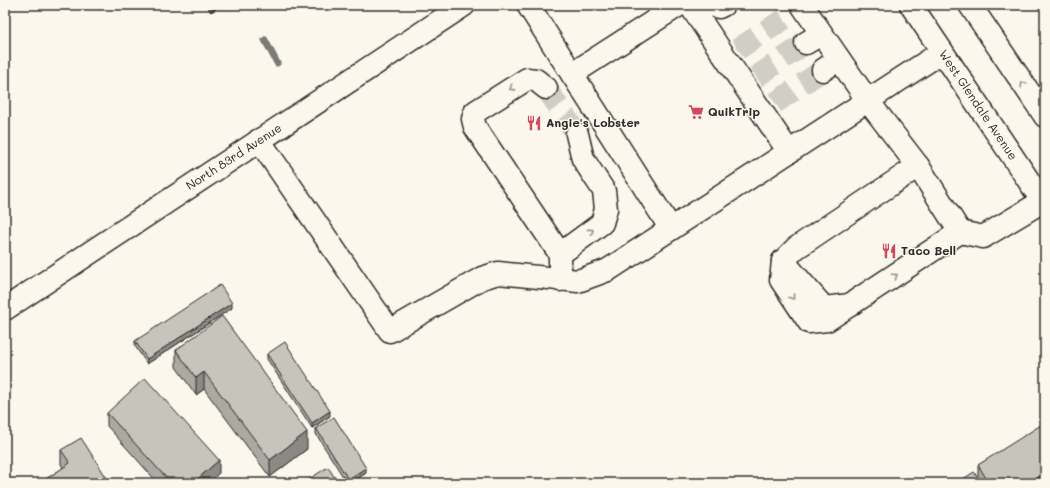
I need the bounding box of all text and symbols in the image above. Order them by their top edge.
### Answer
street label: West Glendale Avenue [936,46,1022,163]
one-way arrow [1020,81,1028,88]
one-way arrow [510,83,517,90]
supermarket icon: QuikTrip [687,103,705,121]
place label: QuikTrip [708,103,760,119]
restaurant icon: Angie's Lobster [525,114,543,132]
place label: Angie's Lobster [546,114,640,130]
street label: North 83rd Avenue [182,119,284,193]
one-way arrow [587,228,594,236]
restaurant icon: Taco Bell [880,242,898,260]
place label: Taco Bell [901,242,956,258]
one-way arrow [891,273,898,281]
one-way arrow [787,292,794,299]

